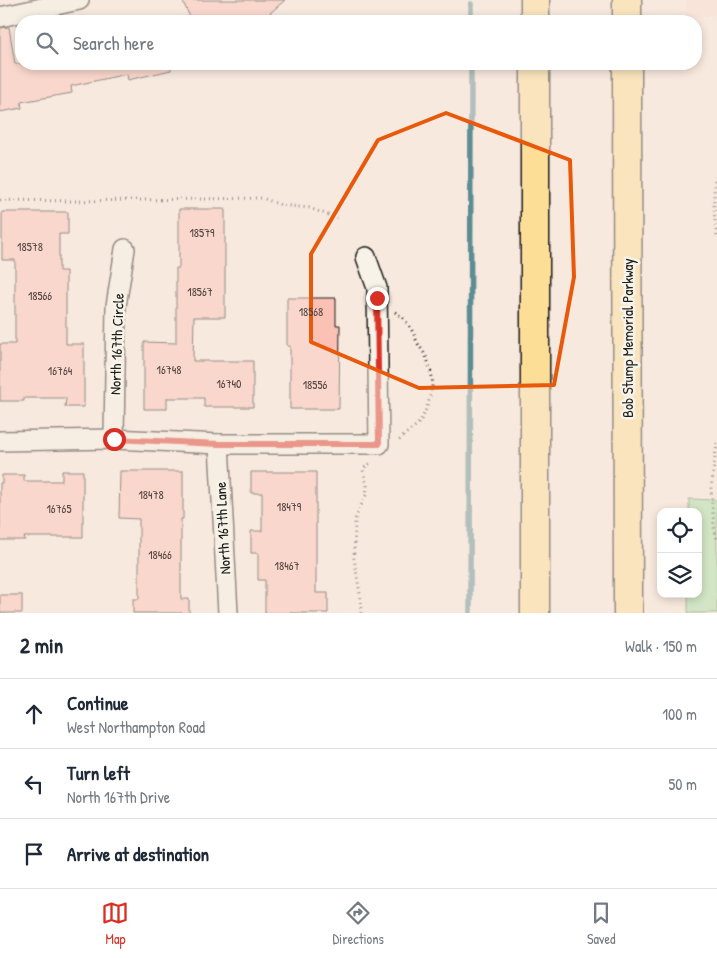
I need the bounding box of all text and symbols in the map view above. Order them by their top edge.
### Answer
search box [15,15,702,70]
icon: search [33,29,61,57]
text: Search here [73,30,154,56]
house number: 18579 [190,224,215,241]
house number: 18578 [17,238,43,255]
street label: Bob Stump Memorial Parkway [617,258,638,418]
house number: 18567 [187,283,213,300]
house number: 18566 [28,287,52,304]
route end [366,287,389,310]
street label: North 167th Circle [104,293,129,395]
house number: 18568 [299,303,323,320]
house number: 16748 [157,361,181,378]
house number: 16764 [48,362,73,379]
house number: 16740 [217,375,241,392]
house number: 18556 [303,376,327,393]
route start [103,428,126,451]
street label: North 167th Lane [210,481,235,575]
house number: 18478 [138,486,164,503]
house number: 18479 [277,498,302,515]
house number: 16765 [47,500,71,517]
map controls [657,508,702,598]
button: locate [657,508,702,553]
house number: 18466 [148,546,172,563]
button: layers [657,553,702,598]
house number: 18467 [275,557,299,574]
text: 2 min [20,631,63,660]
text: Walk · 150 m [625,635,697,657]
text: Continue [67,690,128,716]
icon: ahead [20,700,48,728]
text: 100 m [662,703,697,725]
text: West Northampton Road [67,716,205,738]
text: Turn left [67,760,130,786]
icon: left [20,770,48,798]
text: 50 m [669,773,697,795]
text: North 167th Drive [67,786,170,808]
icon: arrive [20,840,48,868]
text: Arrive at destination [67,841,209,867]
tab: Map [101,899,129,948]
tab: Directions [332,899,384,948]
tab: Saved [587,899,616,948]

